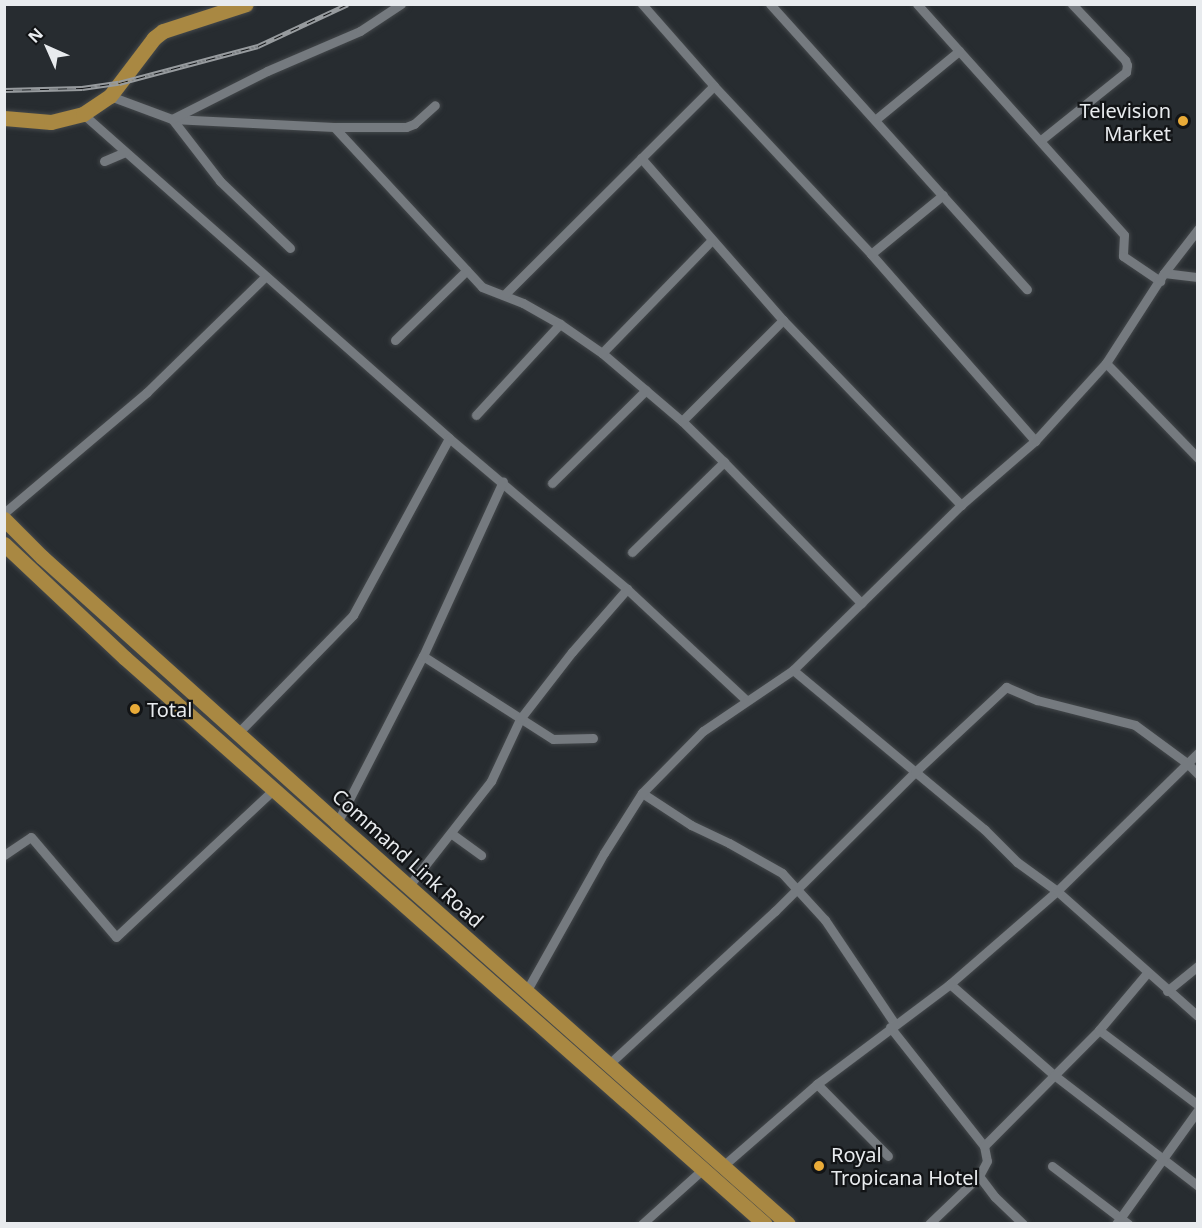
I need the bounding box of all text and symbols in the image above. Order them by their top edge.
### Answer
north arrow [18,18,78,78]
text: N [23,23,48,48]
place label: Television Market [1079,98,1171,145]
marker: Television Market [1176,114,1190,128]
place label: Total [147,697,192,721]
marker: Total [128,702,142,716]
street label: Command Link Road [327,784,489,932]
place label: Royal Tropicana Hotel [831,1142,979,1189]
marker: Royal Tropicana Hotel [812,1159,826,1173]

